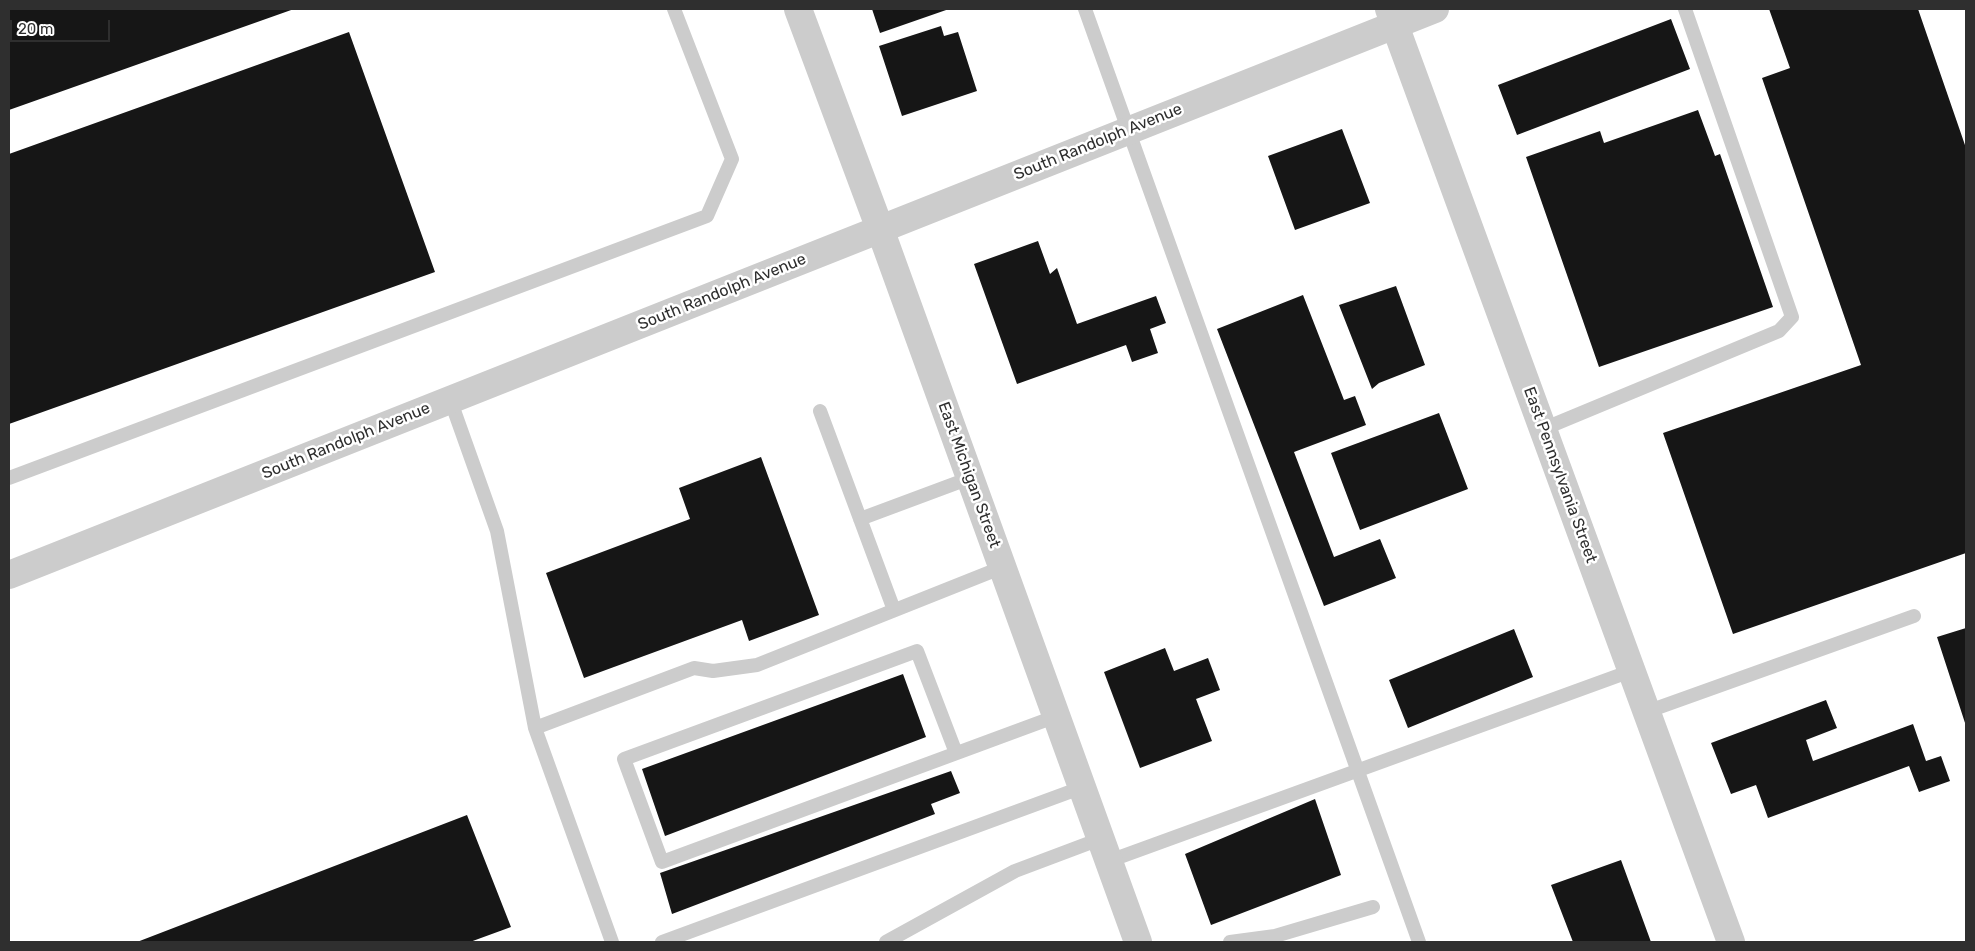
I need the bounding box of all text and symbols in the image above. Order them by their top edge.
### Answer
scale bar [12,10,112,42]
text: 20 m [18,20,53,38]
street label: South Randolph Avenue [1011,99,1185,185]
street label: South Randolph Avenue [635,249,809,335]
street label: East Pennsylvania Street [1519,384,1601,566]
street label: South Randolph Avenue [259,398,433,484]
street label: East Michigan Street [934,399,1004,551]

